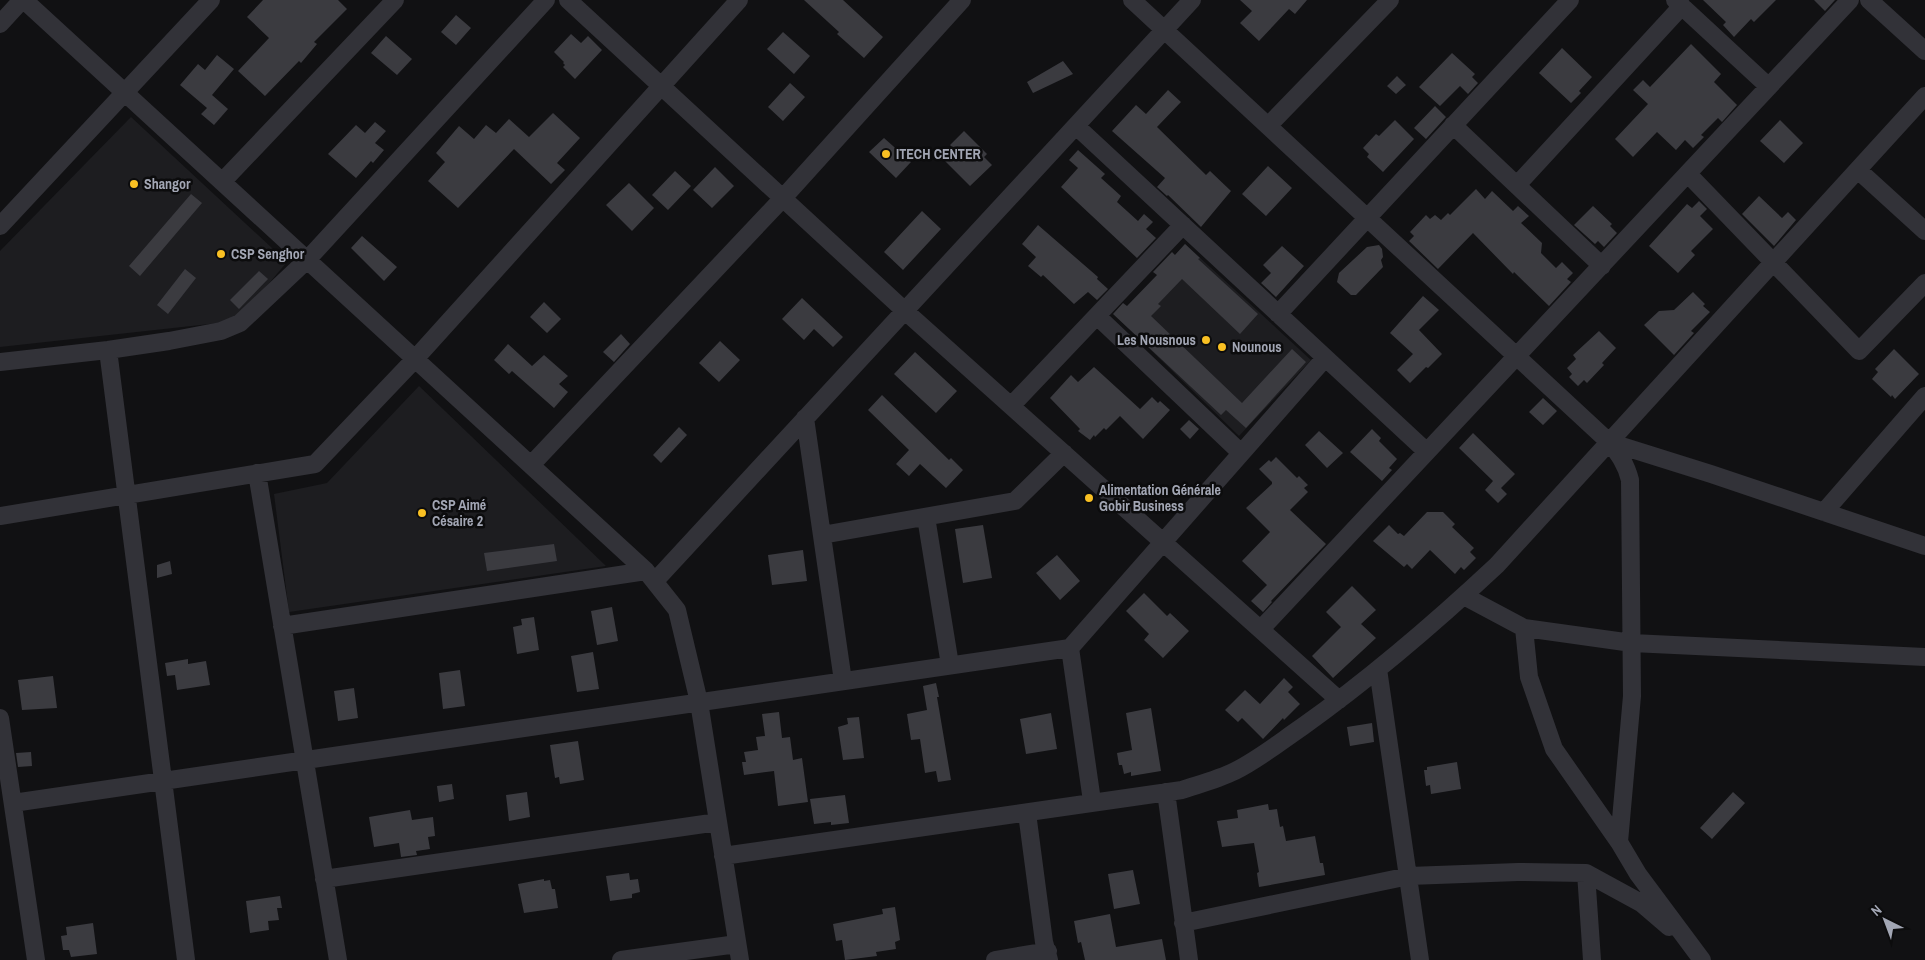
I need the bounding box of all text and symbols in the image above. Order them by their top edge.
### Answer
place label: ITECH CENTER [896,145,982,163]
marker: ITECH CENTER [880,148,892,160]
place label: Shangor [144,175,191,193]
marker: Shangor [128,178,140,190]
place label: CSP Senghor [231,245,305,263]
marker: CSP Senghor [215,248,227,260]
place label: Les Nousnous [1117,331,1196,349]
marker: Les Nousnous [1200,334,1212,346]
place label: Nounous [1232,338,1282,356]
marker: Nounous [1216,341,1228,353]
place label: Alimentation Générale Gobir Business [1099,481,1221,515]
marker: Alimentation Générale Gobir Business [1083,492,1095,504]
place label: CSP Aimé Césaire 2 [432,496,486,530]
marker: CSP Aimé Césaire 2 [416,507,428,519]
north arrow [1860,895,1910,945]
text: N [1867,901,1885,920]

